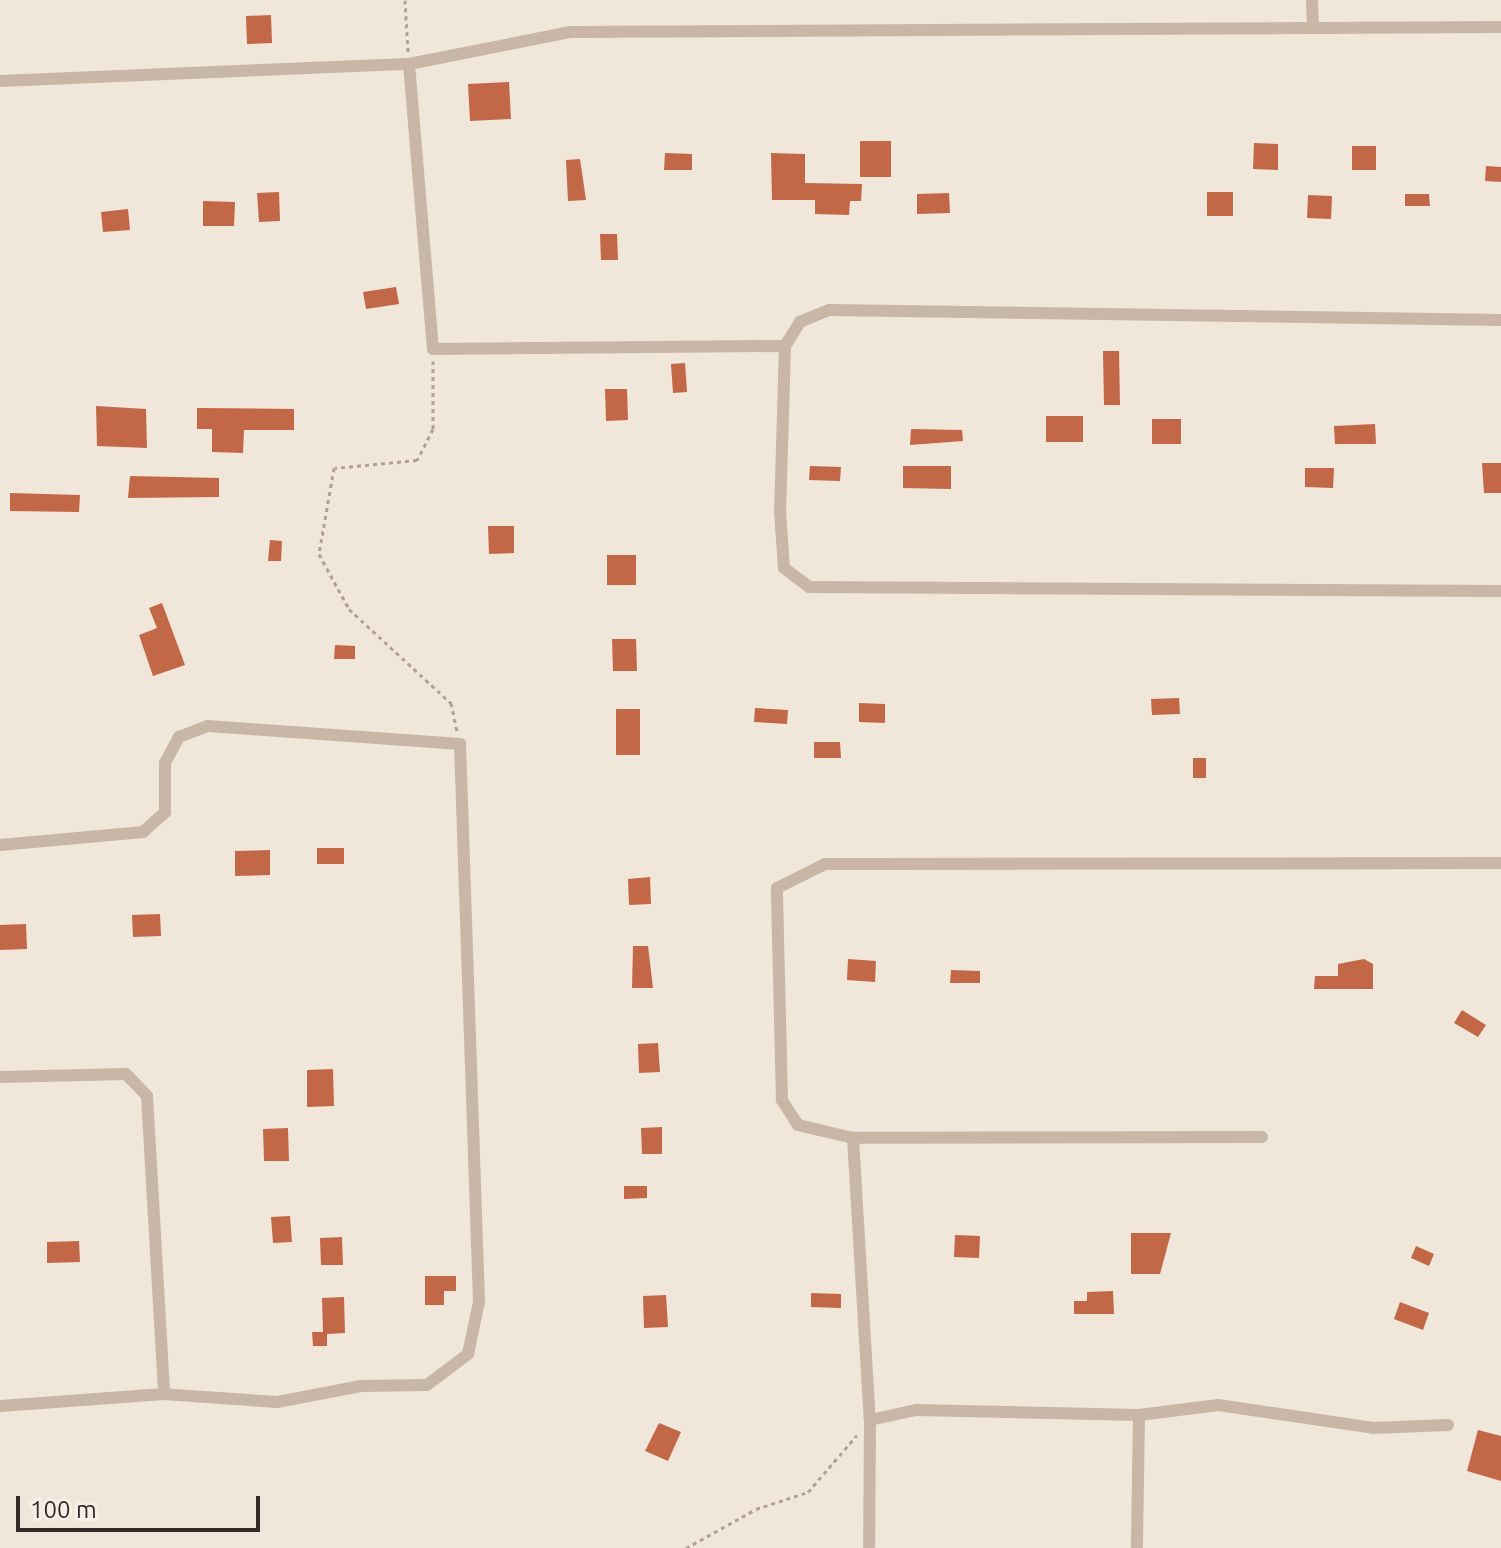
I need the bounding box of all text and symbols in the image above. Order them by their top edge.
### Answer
scale bar [20,1480,264,1530]
text: 100 m [30,1496,97,1523]

